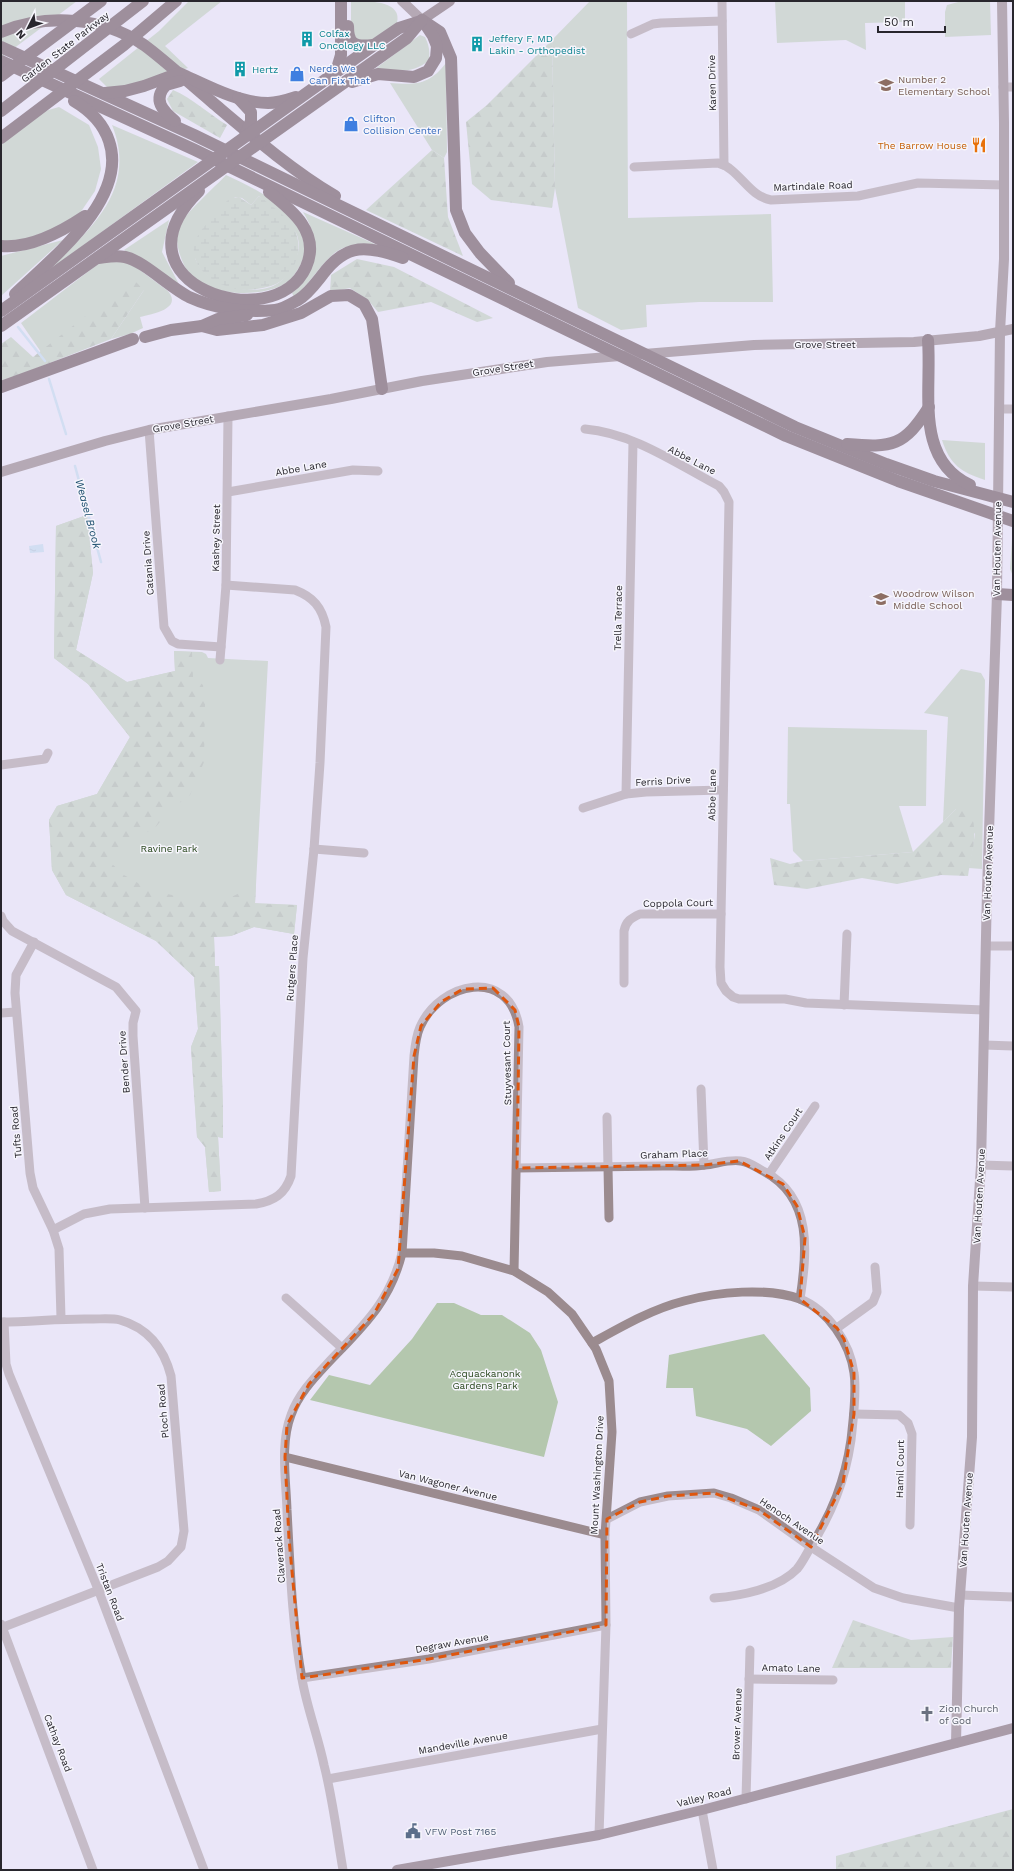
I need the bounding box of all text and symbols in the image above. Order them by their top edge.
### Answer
north arrow [8,8,48,48]
scale bar [878,8,945,34]
street label: Garden State Parkway [19,9,112,85]
text: 50 m [884,15,914,29]
text: N [13,27,28,42]
place label: Colfax Oncology LLC [319,28,386,51]
building icon: Colfax Oncology LLC [298,30,316,48]
place label: Jeffery F, MD Lakin - Orthopedist [489,33,586,56]
building icon: Jeffery F, MD Lakin - Orthopedist [468,35,486,53]
street label: Karen Drive [706,55,718,111]
building icon: Hertz [231,60,249,78]
place label: Nerds We Can Fix That [309,63,371,86]
place label: Hertz [252,64,278,75]
shop icon: Nerds We Can Fix That [288,65,306,83]
place label: Number 2 Elementary School [898,74,990,97]
school or university icon: Number 2 Elementary School [877,76,895,94]
place label: Clifton Collision Center [363,113,441,136]
shop icon: Clifton Collision Center [342,115,360,133]
restaurant icon: The Barrow House [970,136,988,154]
place label: The Barrow House [878,140,967,151]
street label: Martindale Road [773,179,853,193]
street label: Grove Street [794,339,857,350]
street label: Grove Street [472,358,535,378]
street label: Grove Street [152,413,215,435]
street label: Abbe Lane [666,443,718,477]
street label: Abbe Lane [274,458,328,478]
water label: Weasel Brook [72,478,104,551]
street label: Van Houten Avenue [991,501,1003,597]
street label: Kashey Street [210,503,222,572]
street label: Catania Drive [140,530,156,596]
street label: Trella Terrace [612,585,624,651]
place label: Woodrow Wilson Middle School [893,588,974,611]
school or university icon: Woodrow Wilson Middle School [872,590,890,608]
street label: Abbe Lane [706,769,718,821]
street label: Ferris Drive [635,774,691,788]
street label: Van Houten Avenue [981,825,995,921]
park label: Ravine Park [141,843,198,854]
street label: Coppola Court [643,897,714,909]
street label: Rutgers Place [284,934,300,1002]
street label: Stuyvesant Court [501,1020,513,1105]
street label: Bender Drive [116,1030,132,1094]
street label: Tufts Road [8,1105,24,1159]
street label: Atkins Court [761,1105,805,1162]
street label: Graham Place [640,1147,708,1161]
street label: Van Houten Avenue [971,1148,987,1244]
park label: Acquackanonk Gardens Park [449,1368,521,1391]
street label: Ploch Road [155,1383,171,1439]
street label: Mount Washington Drive [588,1415,606,1535]
street label: Hamil Court [894,1439,906,1498]
street label: Van Wagoner Avenue [398,1467,499,1503]
street label: Van Houten Avenue [957,1472,975,1568]
street label: Henoch Avenue [758,1495,827,1547]
street label: Claverack Road [271,1508,287,1584]
street label: Tristan Road [94,1561,126,1623]
street label: Degraw Avenue [414,1631,490,1655]
street label: Amato Lane [762,1662,821,1674]
street label: Brower Avenue [730,1687,744,1760]
place label: Zion Church of God [939,1703,999,1726]
church icon: Zion Church of God [918,1705,936,1723]
street label: Cathay Road [42,1713,74,1773]
street label: Mandeville Avenue [418,1730,509,1756]
street label: Valley Road [676,1785,732,1809]
public building icon: VFW Post 7165 [404,1822,422,1840]
place label: VFW Post 7165 [425,1826,496,1837]

